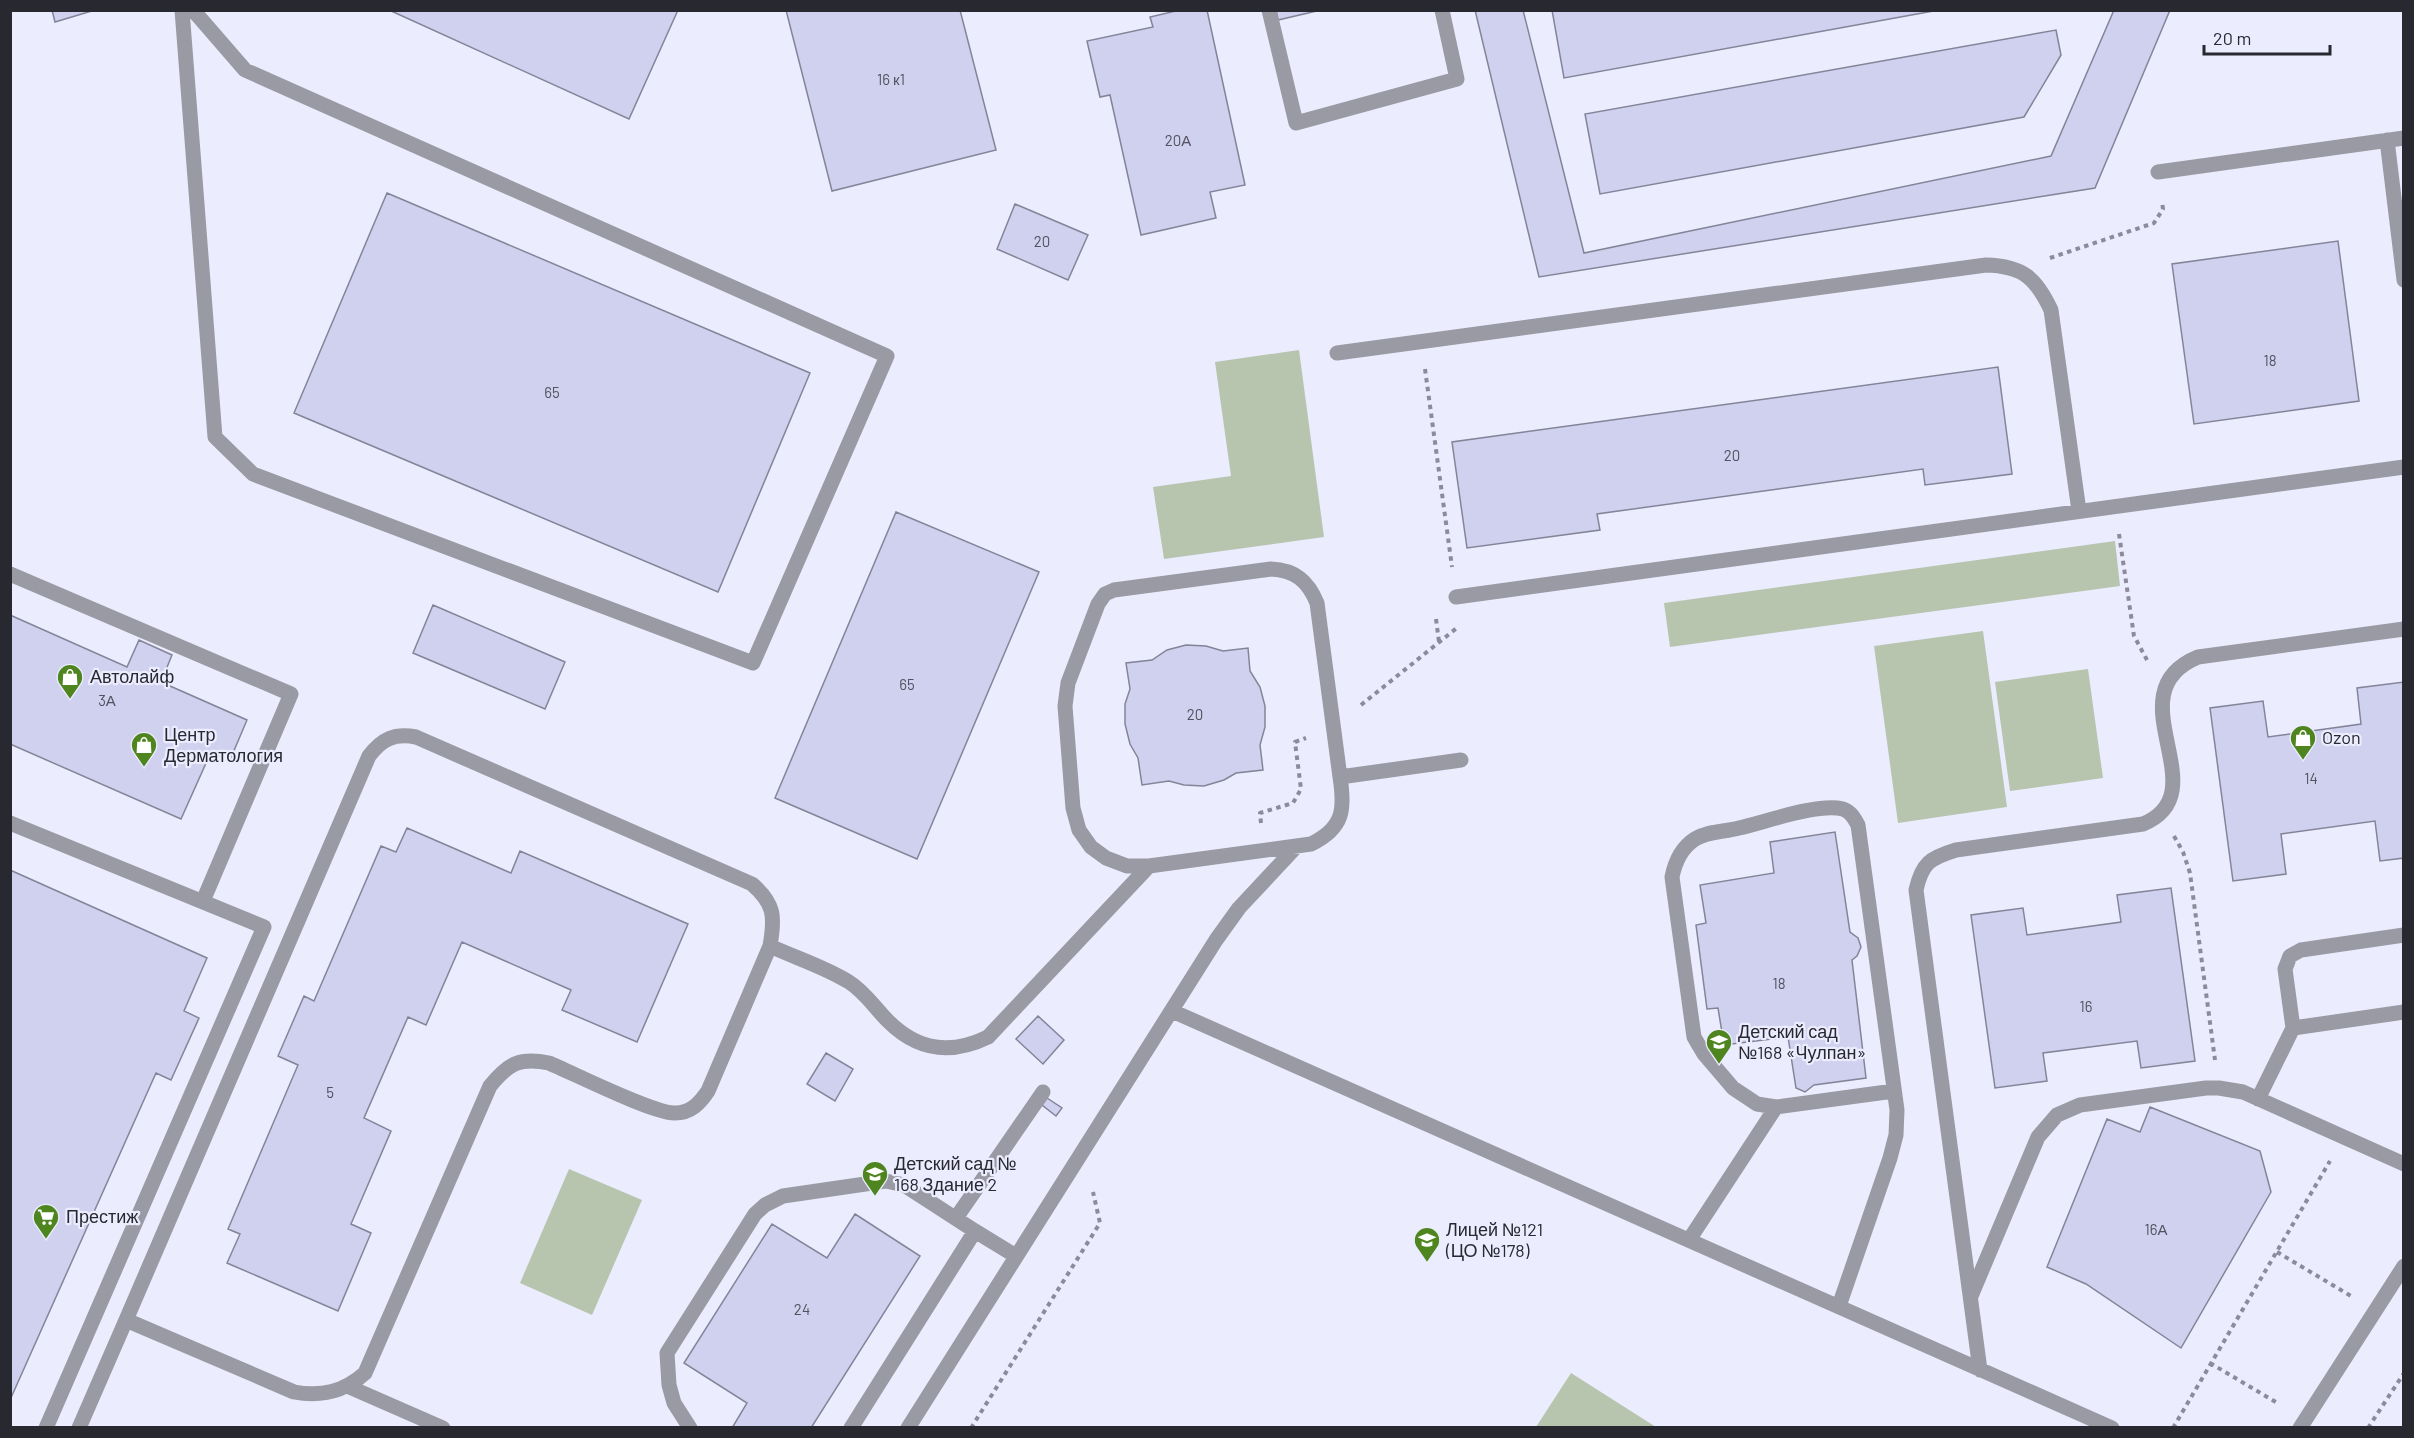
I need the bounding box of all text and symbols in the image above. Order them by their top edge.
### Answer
scale bar [2204,18,2330,56]
text: 20 m [2213,27,2251,49]
house number: 16 к1 [877,70,905,88]
house number: 20А [1165,131,1191,149]
house number: 20 [1034,232,1050,250]
house number: 18 [2263,351,2277,369]
house number: 65 [544,383,560,401]
house number: 20 [1724,446,1740,464]
shop icon: Автолайф [55,662,85,700]
place label: Автолайф [90,665,174,687]
house number: 65 [899,675,915,693]
house number: 3А [98,691,116,709]
house number: 20 [1187,705,1203,723]
place label: Центр Дерматология [164,723,283,766]
shop icon: Ozon [2288,723,2318,761]
place label: Ozon [2322,726,2361,748]
shop icon: Центр Дерматология [129,730,159,768]
house number: 14 [2304,769,2318,787]
house number: 18 [1772,974,1786,992]
house number: 16 [2080,997,2092,1015]
place label: Детский сад №168 «Чулпан» [1738,1020,1866,1063]
school or university icon: Детский сад №168 «Чулпан» [1704,1027,1734,1065]
house number: 5 [326,1083,334,1101]
place label: Детский сад № 168 Здание 2 [894,1152,1017,1195]
school or university icon: Детский сад № 168 Здание 2 [860,1159,890,1197]
supermarket icon: Престиж [31,1202,61,1240]
place label: Престиж [66,1205,138,1227]
place label: Лицей №121 (ЦО №178) [1445,1218,1543,1261]
house number: 16А [2145,1220,2167,1238]
school or university icon: Лицей №121 (ЦО №178) [1412,1225,1442,1263]
house number: 24 [794,1300,810,1318]

